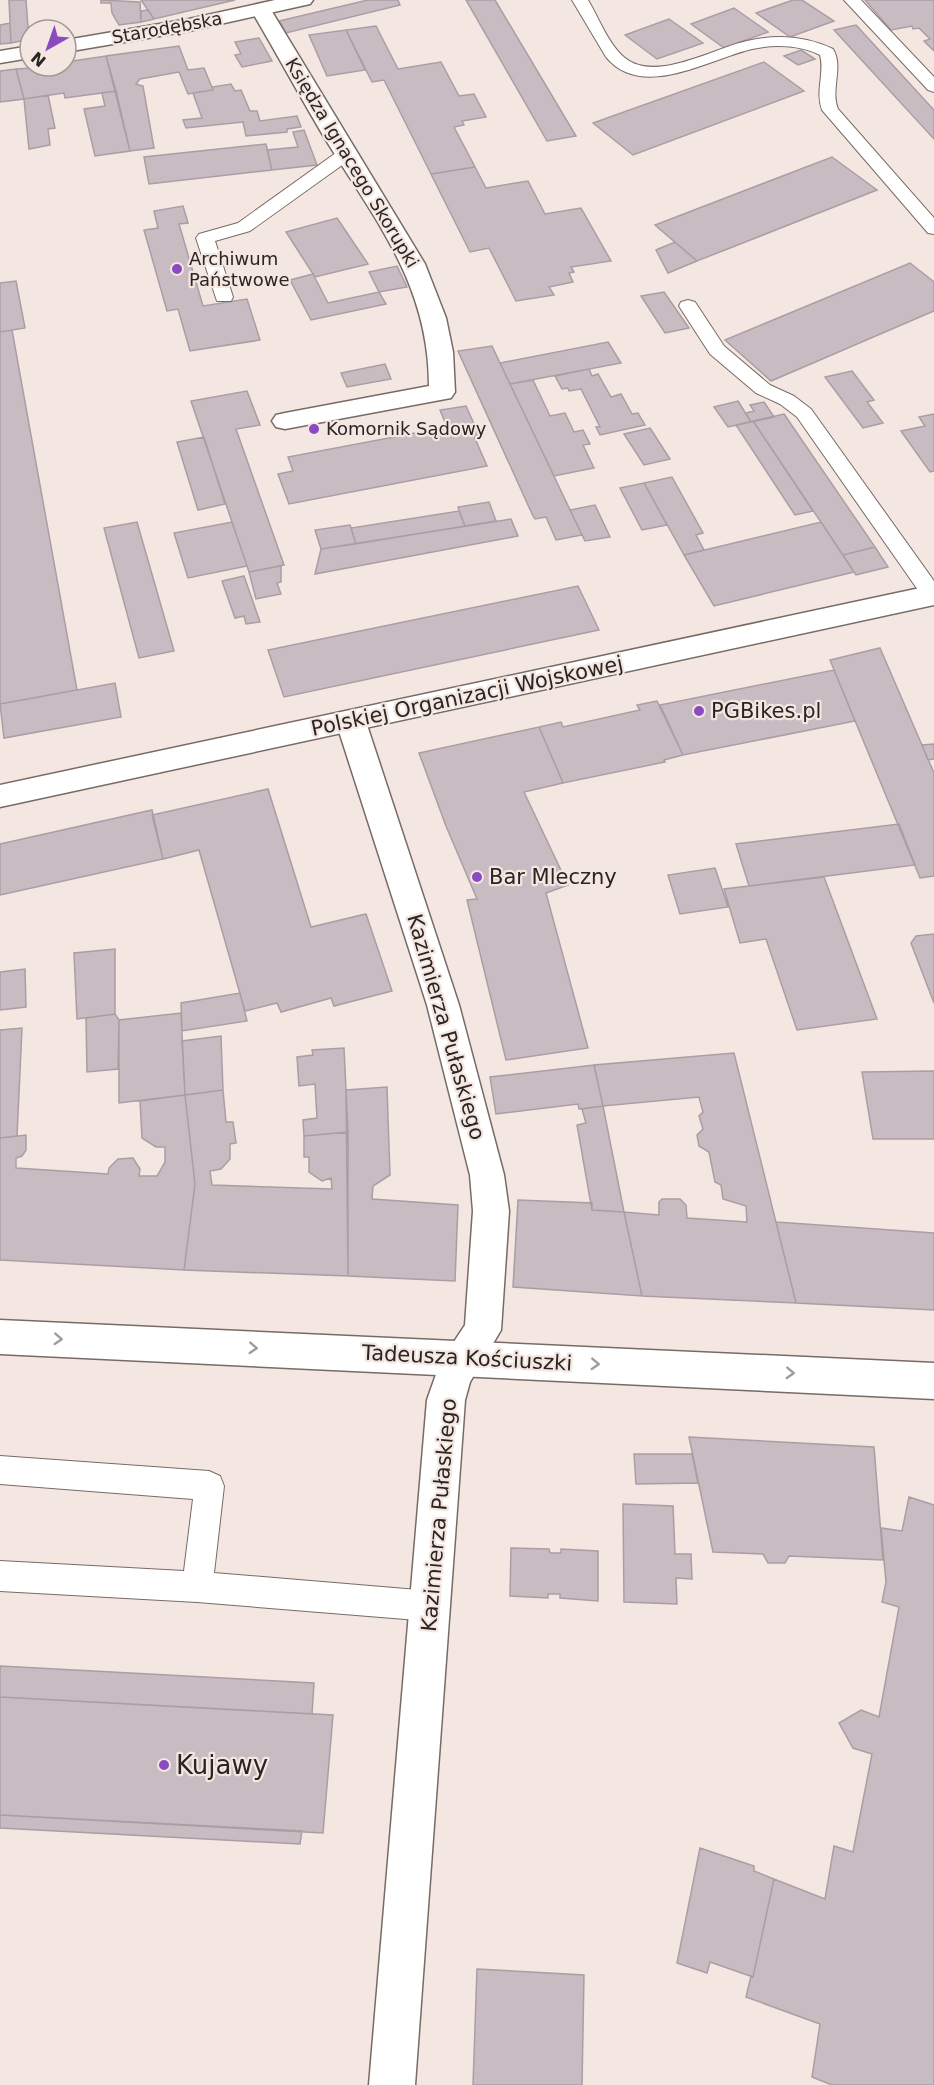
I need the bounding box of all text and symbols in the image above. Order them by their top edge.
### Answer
street label: Starodębska [110,7,224,48]
north arrow [18,18,78,78]
text: N [27,48,50,71]
street label: Księdza Ignacego Skorupki [281,54,424,271]
place label: Archiwum Państwowe [189,248,289,290]
marker: Archiwum Państwowe [170,262,184,276]
place label: Komornik Sądowy [326,418,487,439]
marker: Komornik Sądowy [307,422,321,436]
street label: Polskiej Organizacji Wojskowej [309,651,625,741]
place label: PGBikes.pl [711,699,821,723]
marker: PGBikes.pl [692,704,706,718]
place label: Bar Mleczny [489,865,617,889]
marker: Bar Mleczny [470,870,484,884]
street label: Kazimierza Pułaskiego [402,911,490,1143]
one-way arrow [54,1333,63,1346]
street label: Tadeusza Kościuszki [360,1340,573,1375]
one-way arrow [249,1342,258,1354]
one-way arrow [590,1357,599,1370]
one-way arrow [785,1367,794,1380]
street label: Kazimierza Pułaskiego [417,1397,461,1633]
place label: Kujawy [176,1750,268,1780]
marker: Kujawy [157,1758,171,1772]

